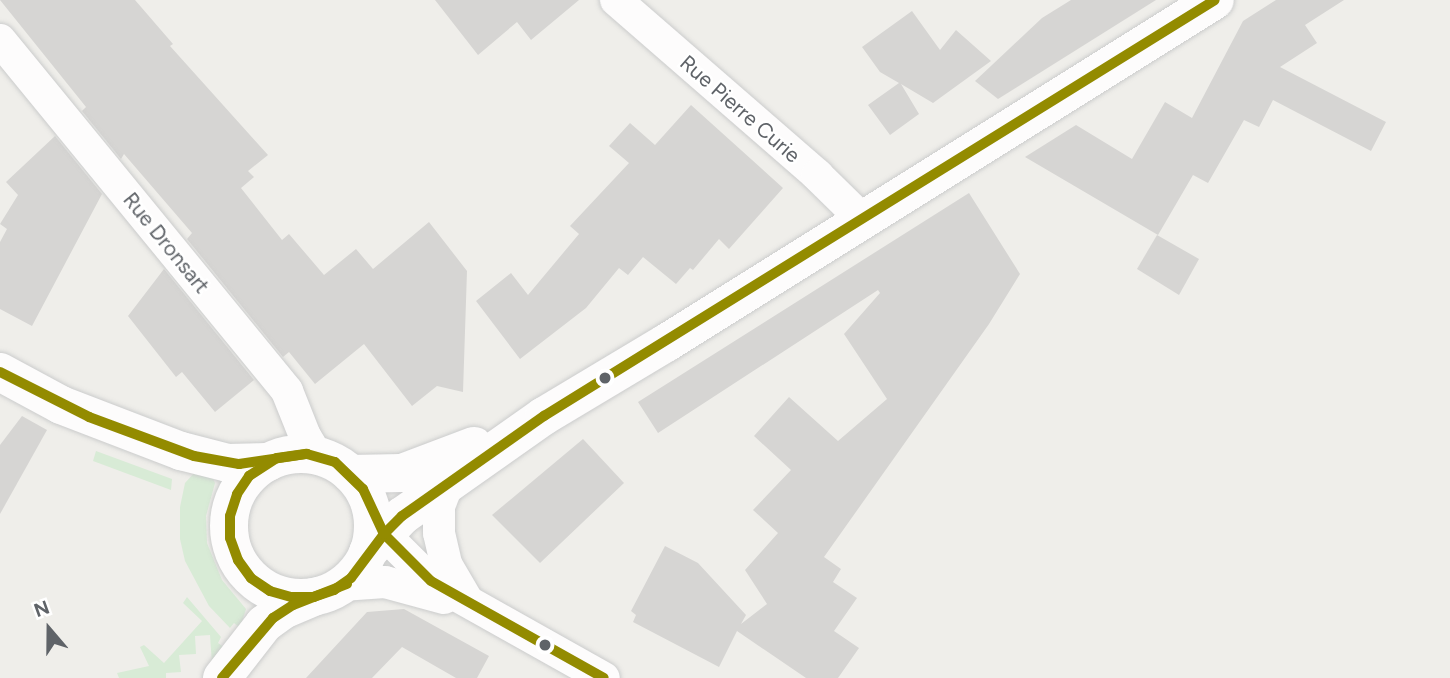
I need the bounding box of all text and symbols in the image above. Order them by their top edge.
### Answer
street label: Rue Pierre Curie [675,50,805,168]
street label: Rue Dronsart [118,187,214,299]
unlabelled marker [598,371,612,385]
north arrow [14,594,84,664]
text: N [31,595,52,622]
unlabelled marker [538,638,552,652]

